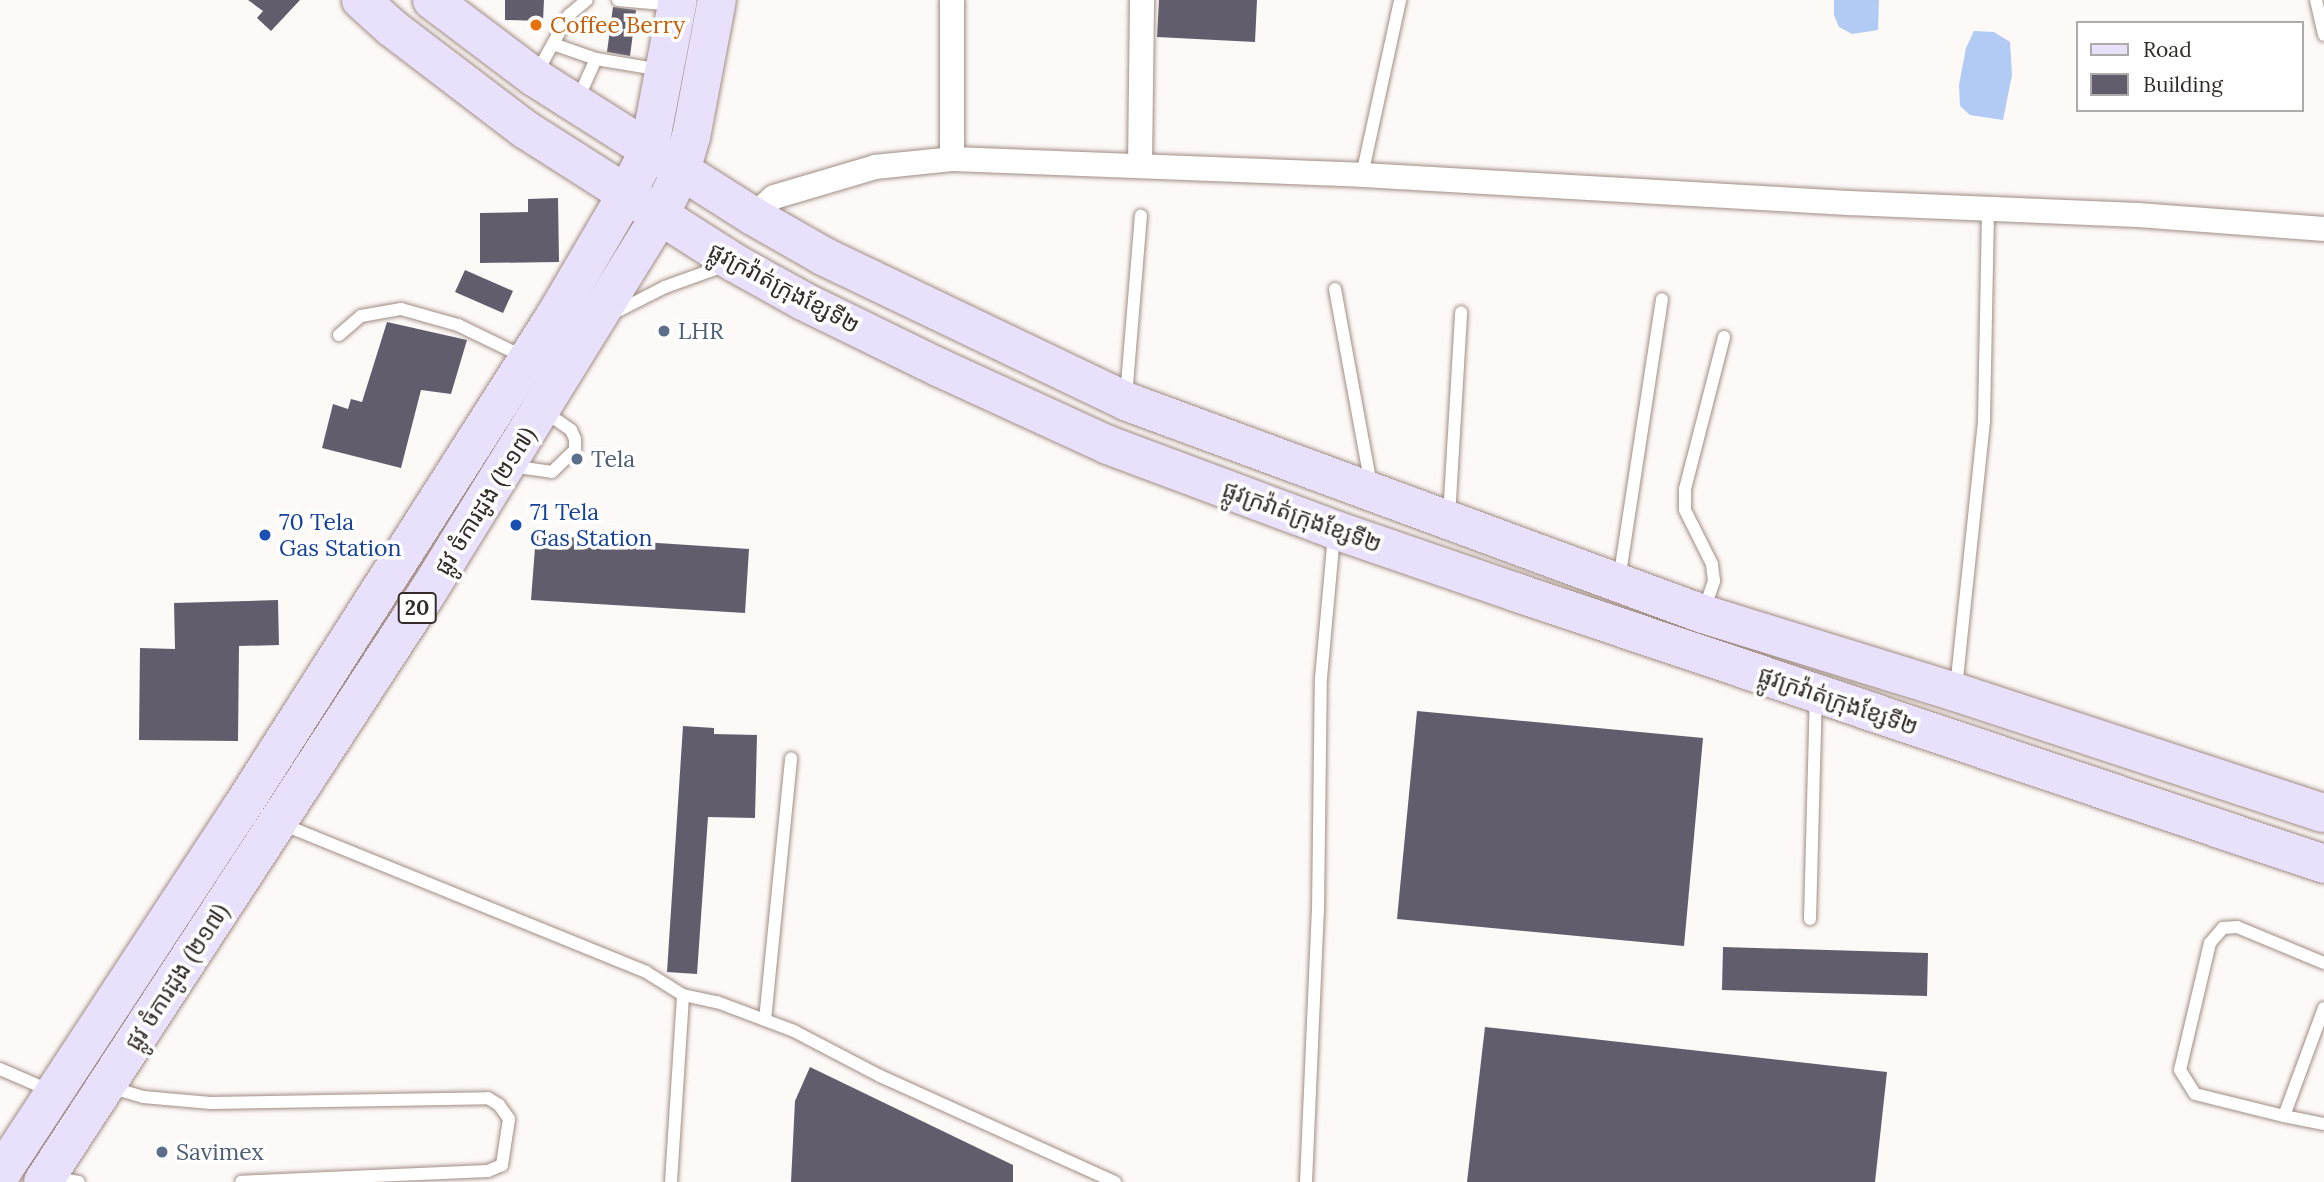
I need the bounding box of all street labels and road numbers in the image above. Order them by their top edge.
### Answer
street label: ផ្លូវក្រវ៉ាត់ក្រុងខ្សែទី២ [704,237,864,339]
street label: ផ្លូវ ចំការដូង (២១៧) [428,422,542,580]
street label: ផ្លូវក្រវ៉ាត់ក្រុងខ្សែទី២ [1219,475,1385,559]
road number: 20 [396,590,438,626]
street label: ផ្លូវក្រវ៉ាត់ក្រុងខ្សែទី២ [1754,661,1922,741]
street label: ផ្លូវ ចំការដូង (២១៧) [119,898,235,1056]

